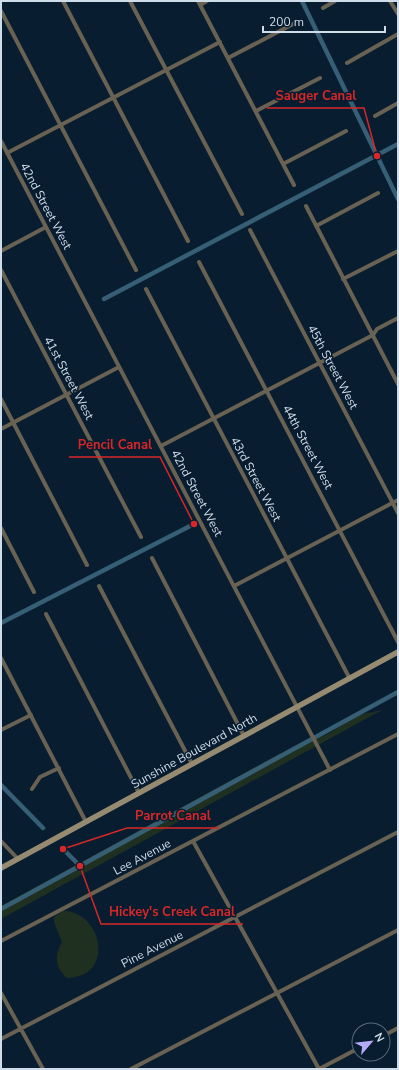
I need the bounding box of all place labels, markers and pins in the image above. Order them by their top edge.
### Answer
callout: Sauger Canal [267,83,364,108]
callout: Pencil Canal [69,432,160,457]
callout: Parrot Canal [127,803,219,828]
callout: Hickey's Creek Canal [101,899,243,924]

